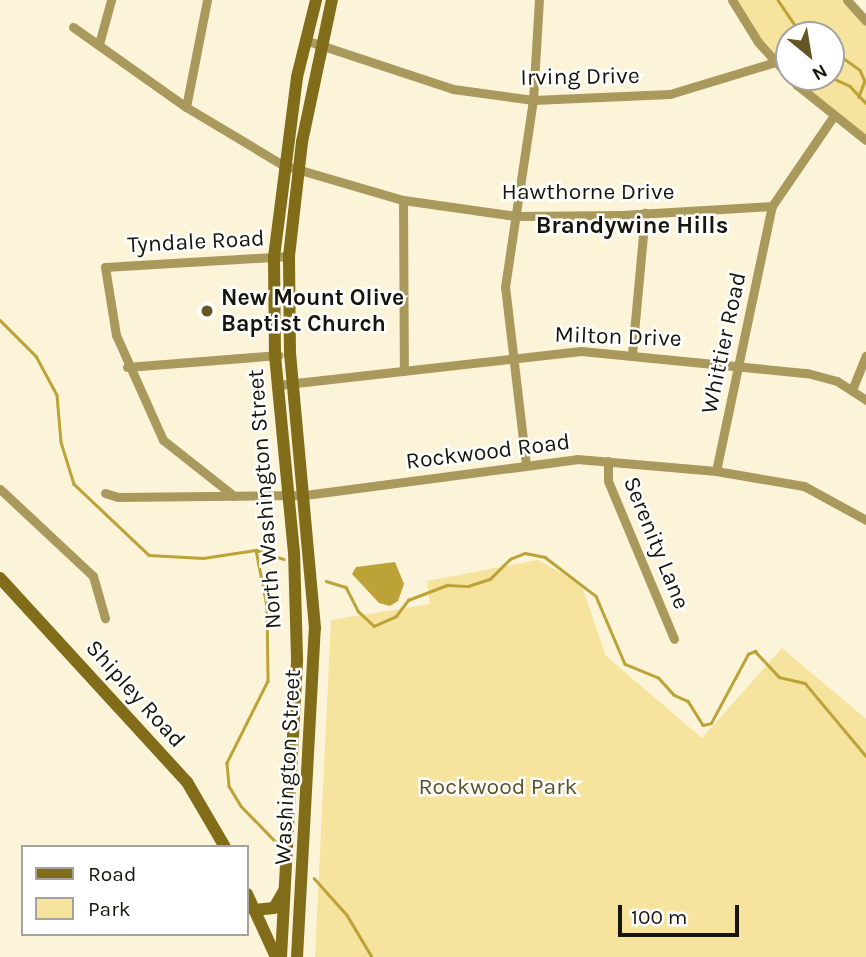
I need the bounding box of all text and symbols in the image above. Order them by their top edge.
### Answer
north arrow [775,21,845,91]
text: N [808,60,831,85]
street label: Irving Drive [520,62,640,92]
street label: Hawthorne Drive [502,178,674,206]
district label: Brandywine Hills [536,212,728,240]
street label: Tyndale Road [127,225,265,259]
street label: Whittier Road [696,270,752,416]
place label: New Mount Olive Baptist Church [221,284,404,338]
marker: New Mount Olive Baptist Church [199,303,215,319]
street label: Milton Drive [554,321,682,353]
street label: North Washington Street [242,368,288,630]
street label: Rockwood Road [404,428,572,476]
street label: Serenity Lane [617,473,695,613]
street label: Shipley Road [79,634,191,754]
street label: Washington Street [269,668,307,866]
park label: Rockwood Park [418,773,578,801]
legend [21,845,248,936]
text: Road [88,862,136,886]
scale bar [621,890,742,934]
text: Park [88,897,131,921]
text: 100 m [631,905,688,929]

